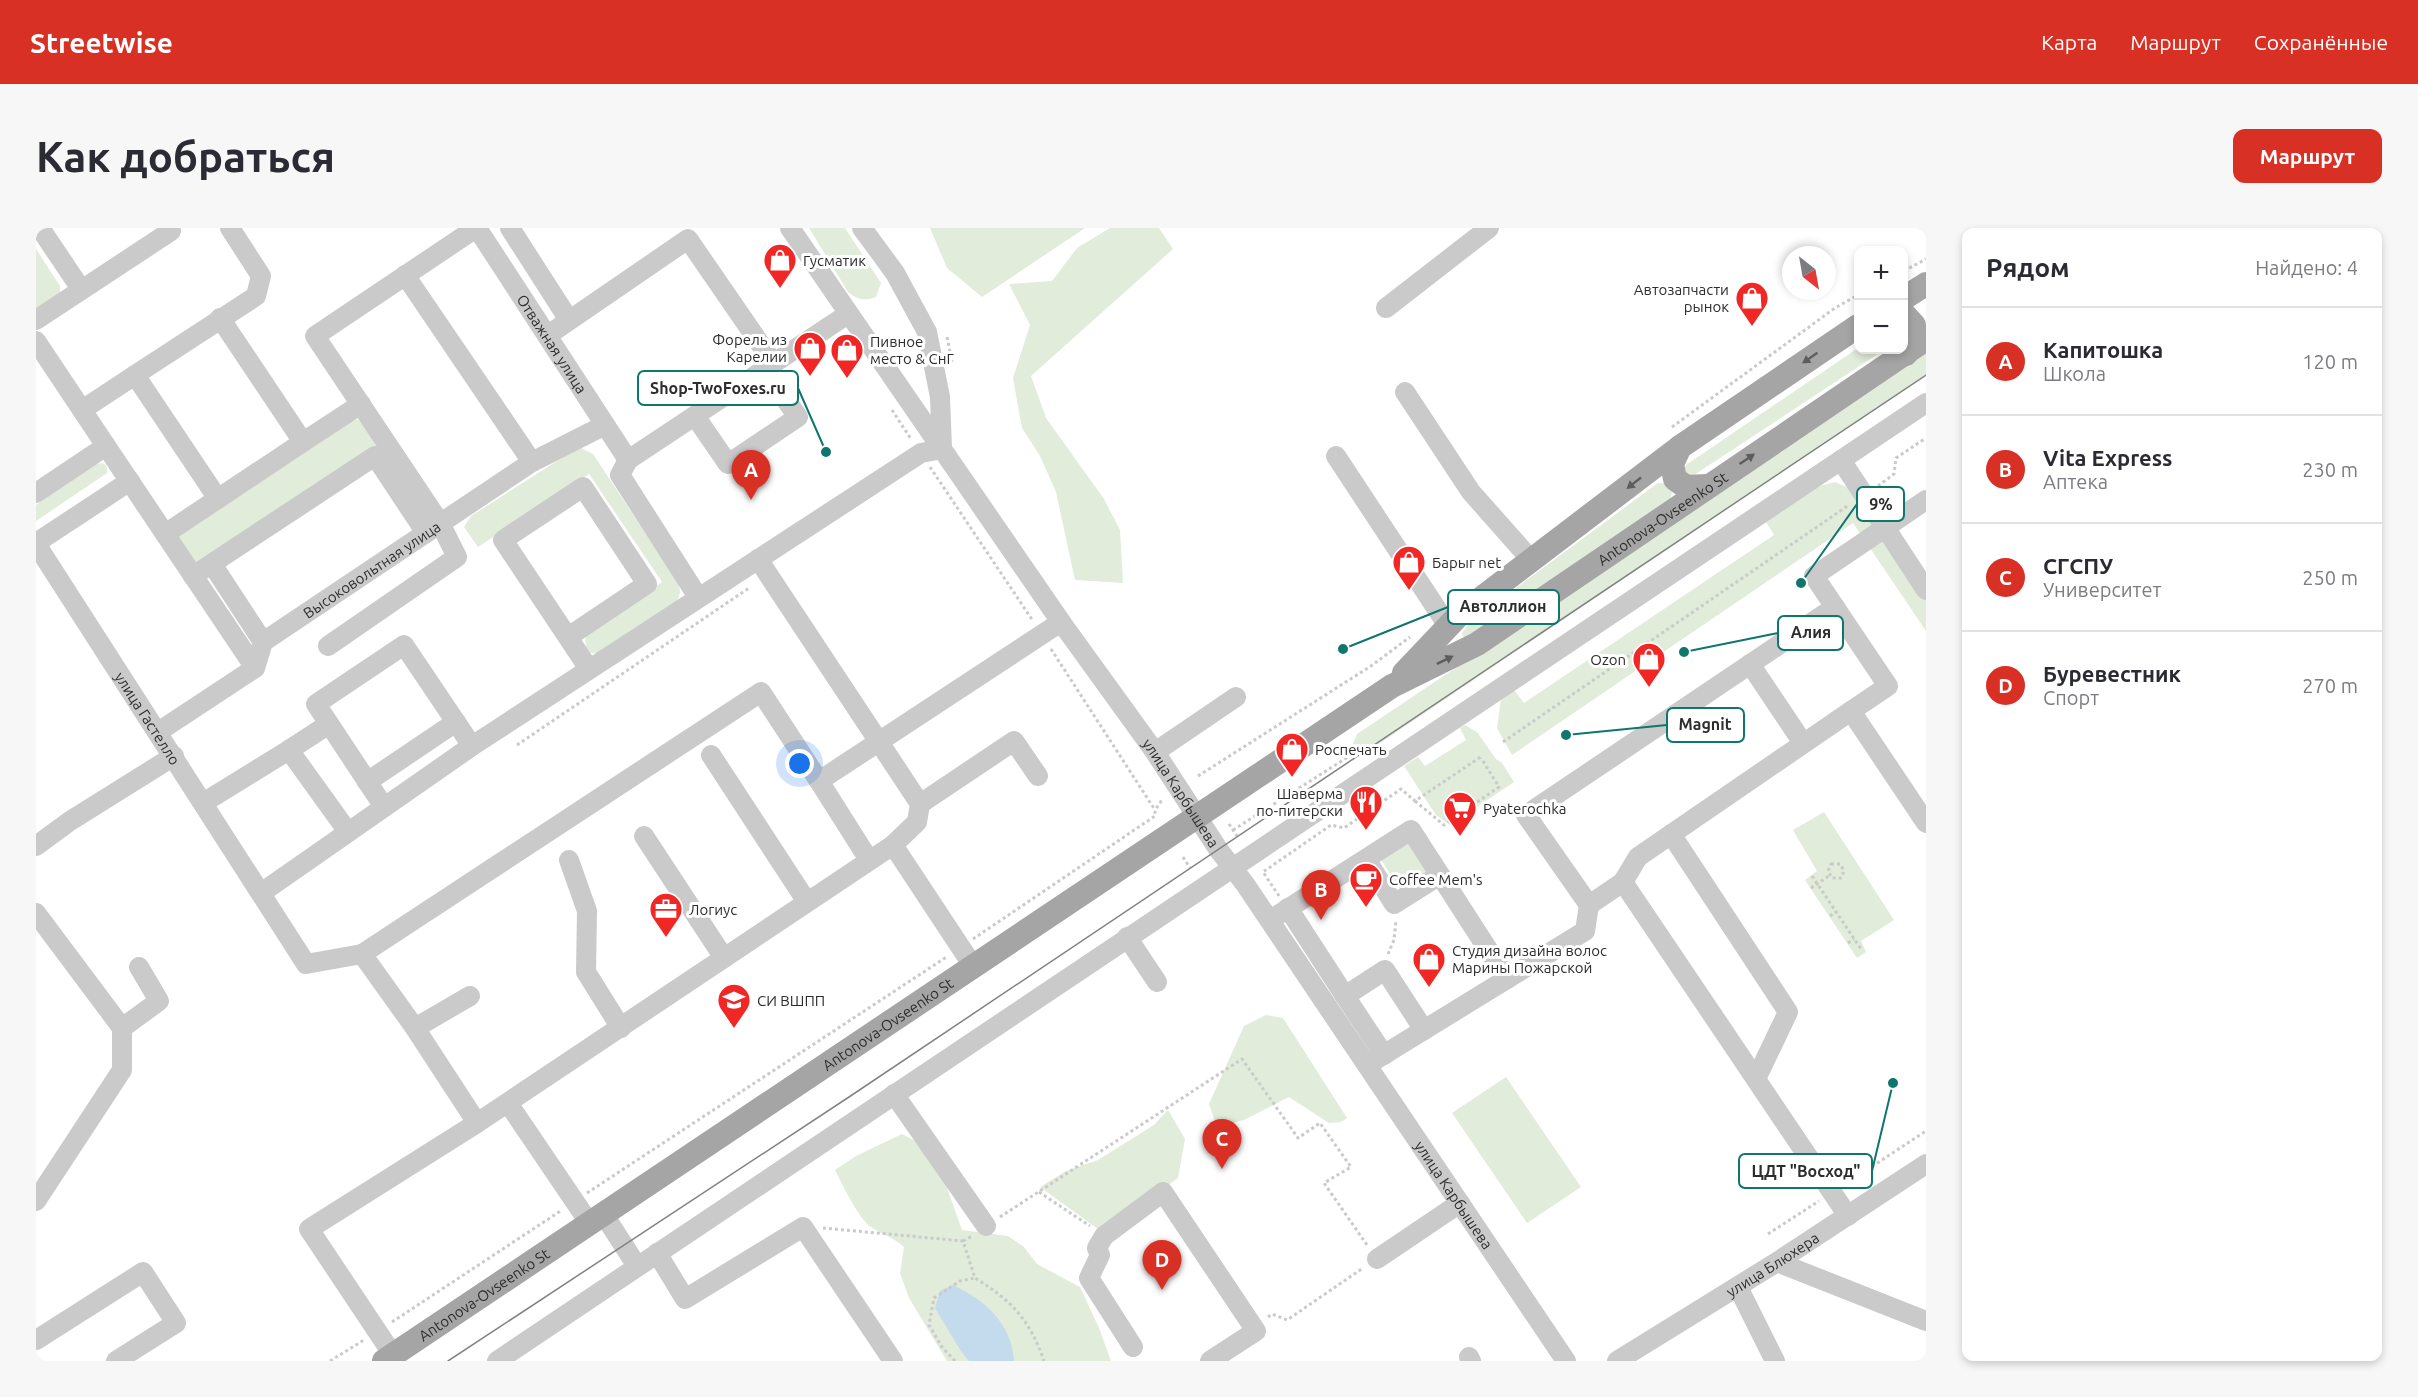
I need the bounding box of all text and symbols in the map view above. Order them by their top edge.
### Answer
text: Streetwise [30,27,173,58]
text: Карта [2041,30,2097,54]
text: Маршрут [2130,30,2221,54]
text: Сохранённые [2254,30,2388,54]
button: Маршрут [2233,129,2382,183]
text: Как добраться [36,133,335,180]
shop icon: Гусматик [762,242,798,289]
north arrow [1782,246,1836,300]
map controls [1854,246,1908,354]
button: + [1854,246,1908,300]
place label: Гусматик [803,252,866,269]
text: Рядом [1986,253,2070,282]
text: Найдено: 4 [2255,256,2358,279]
shop icon: Автозапчасти рынок [1734,280,1770,327]
place label: Автозапчасти рынок [1634,281,1729,315]
street label: Отважная улица [514,291,591,396]
button: − [1854,300,1908,354]
shop icon: Форель из Карелии [792,330,828,377]
place label: Форель из Карелии [712,331,787,365]
shop icon: Пивное место & СнГ [829,332,865,379]
place label: Пивное место & СнГ [870,333,954,367]
text: Капитошка [2043,337,2163,362]
text: A [1998,350,2013,373]
text: 120 m [2302,350,2358,373]
one-way arrow [1802,352,1818,363]
text: Школа [2043,362,2106,385]
callout: Shop-TwoFoxes.ru [638,371,798,405]
text: Shop-TwoFoxes.ru [650,379,786,397]
text: Vita Express [2043,445,2172,470]
pin: A [732,450,770,500]
one-way arrow [1739,454,1755,465]
text: B [1999,458,2012,481]
text: 230 m [2302,458,2358,481]
street label: Antonova-Ovseenko St [1594,468,1731,568]
text: Аптека [2043,470,2108,493]
one-way arrow [1626,477,1642,490]
callout: 9% [1857,487,1904,521]
text: 9% [1869,495,1893,513]
street label: Высоковольтная улица [300,517,443,621]
shop icon: Барыг net [1391,544,1427,591]
text: СГСПУ [2043,553,2113,578]
place label: Барыг net [1432,554,1501,571]
text: C [1999,566,2012,589]
text: 250 m [2302,566,2358,589]
text: Университет [2043,578,2161,601]
callout: Автоллион [1448,590,1559,624]
text: Автоллион [1460,597,1546,615]
callout: Алия [1778,616,1843,650]
text: Алия [1791,623,1831,641]
shop icon: Ozon [1631,641,1667,688]
place label: Ozon [1590,651,1626,668]
one-way arrow [1436,655,1453,664]
text: Буревестник [2043,661,2181,686]
street label: улица Гастелло [112,669,184,768]
text: D [1998,674,2013,697]
text: 270 m [2302,674,2358,697]
text: Спорт [2043,686,2099,709]
callout: Magnit [1667,708,1744,742]
text: Magnit [1678,715,1732,733]
shop icon: Роспечать [1274,731,1310,778]
street label: улица Карбышева [1139,735,1223,850]
place label: Роспечать [1315,741,1387,758]
your location [785,749,814,778]
restaurant icon: Шаверма по-питерски [1348,784,1384,831]
place label: Шаверма по-питерски [1256,785,1343,819]
supermarket icon: Pyaterochka [1442,790,1478,837]
place label: Pyaterochka [1483,800,1566,817]
cafe icon: Coffee Mem's [1348,861,1384,908]
pin: B [1302,870,1340,920]
place label: Coffee Mem's [1389,871,1483,888]
office icon: Логиус [648,891,684,938]
place label: Логиус [689,901,737,918]
shop icon: Студия дизайна волос Марины Пожарской [1411,941,1447,988]
place label: Студия дизайна волос Марины Пожарской [1452,942,1607,976]
street label: Antonova-Ovseenko St [819,974,956,1074]
school or university icon: СИ ВШПП [716,982,752,1029]
place label: СИ ВШПП [757,992,825,1009]
pin: C [1202,1120,1242,1169]
street label: улица Карбышева [1412,1137,1496,1252]
callout: ЦДТ "Восход" [1739,1154,1872,1188]
text: ЦДТ "Восход" [1751,1162,1861,1180]
street label: улица Блюхера [1723,1228,1822,1300]
pin: D [1142,1240,1182,1290]
street label: Antonova-Ovseenko St [415,1244,552,1344]

